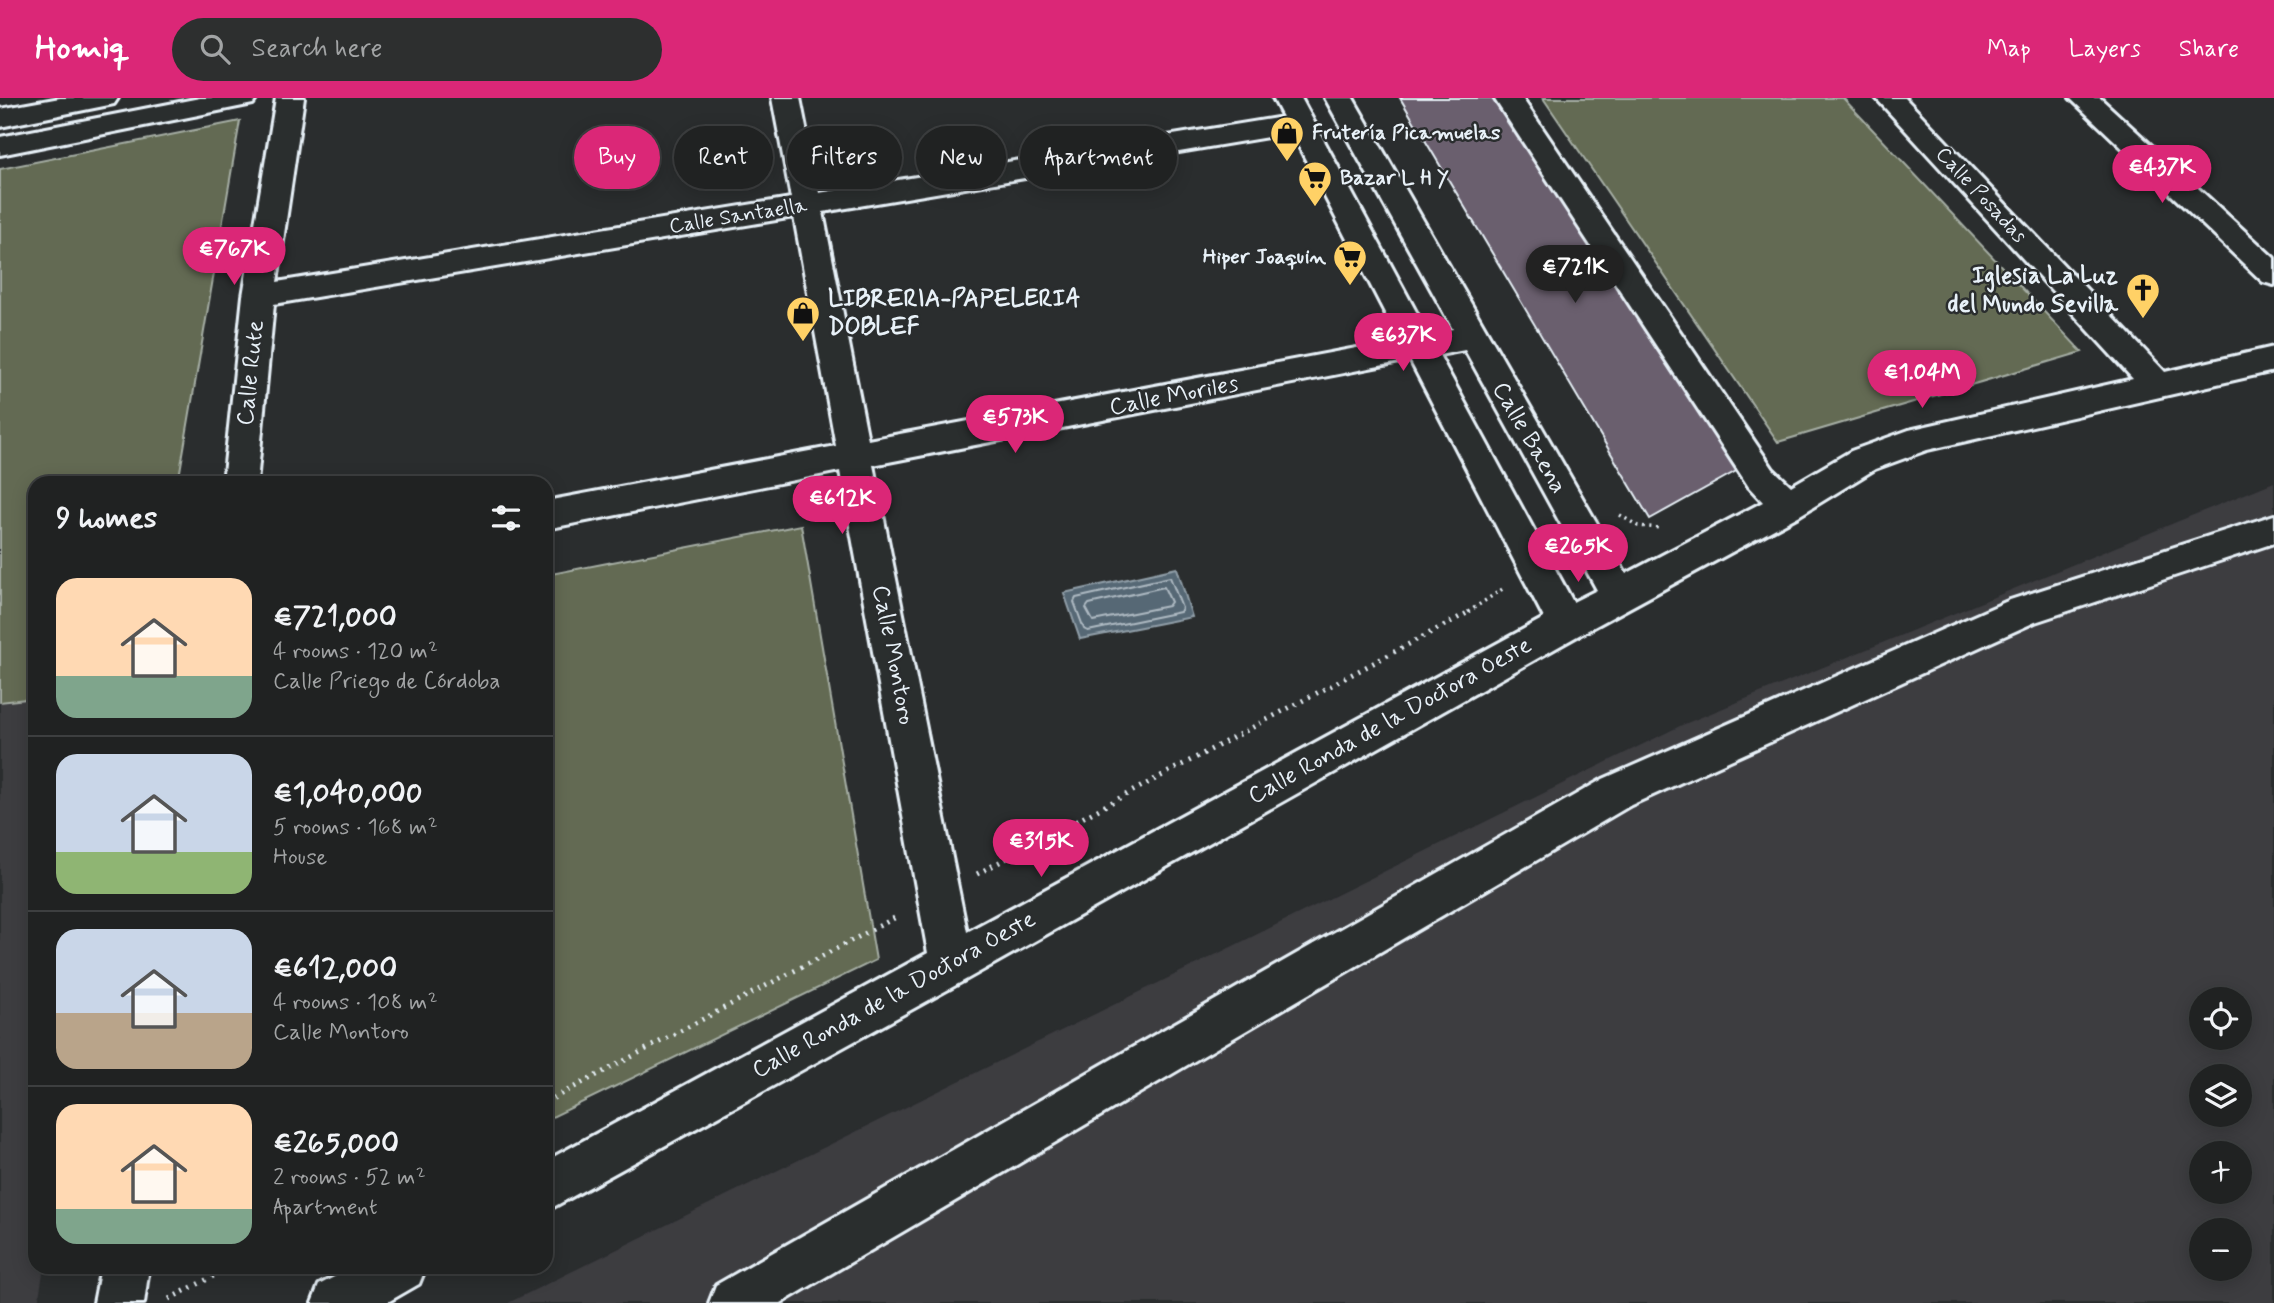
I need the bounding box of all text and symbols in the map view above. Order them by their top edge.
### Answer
search box [172,18,662,81]
text: Homiq [35,27,130,71]
icon: search [196,30,234,68]
text: Search here [252,32,382,66]
text: Map [1987,34,2031,65]
text: Layers [2069,34,2141,65]
text: Share [2179,34,2239,65]
shop icon: Frutería Picamuelas [1268,114,1306,163]
place label: Frutería Picamuelas [1312,119,1501,147]
chip: Buy [574,126,660,189]
chip: Rent [674,126,773,189]
chip: Filters [787,126,902,189]
chip: New [916,126,1006,189]
chip: Apartment [1020,126,1177,189]
street label: Calle Posadas [1929,141,2033,249]
pin: €437K [2113,146,2211,205]
text: €437K [2128,153,2196,183]
supermarket icon: Bazar L H Y [1296,159,1334,208]
place label: Bazar L H Y [1340,164,1449,192]
street label: Calle Santaella [667,191,809,241]
pin: €767K [185,228,283,287]
text: €767K [199,235,269,265]
supermarket icon: Hiper Joaquin [1331,238,1369,287]
place label: Hiper Joaquin [1203,243,1327,271]
pin: €721K [1526,246,1624,305]
text: €721K [1542,253,1608,283]
place label: Iglesia La Luz del Mundo Sevilla [1948,261,2119,320]
church icon: Iglesia La Luz del Mundo Sevilla [2124,271,2162,320]
place label: LIBRERIA-PAPELERIA DOBLEF [828,284,1080,343]
shop icon: LIBRERIA-PAPELERIA DOBLEF [784,294,822,343]
pin: €637K [1354,314,1452,373]
street label: Calle Rute [230,319,272,427]
text: €637K [1370,321,1436,351]
pin: €1.04M [1865,350,1979,410]
text: €1.04M [1883,358,1961,388]
street label: Calle Moriles [1107,368,1242,424]
street label: Calle Baena [1485,377,1573,499]
pin: €573K [966,396,1064,455]
text: €573K [982,403,1048,433]
pin: €612K [793,476,891,536]
text: €612K [809,484,875,514]
text: 9 homes [56,499,157,538]
icon: filters [487,499,525,537]
pin: €265K [1529,524,1627,584]
text: €265K [1544,532,1612,562]
street label: Calle Montoro [864,583,922,727]
text: €721,000 [273,598,397,637]
icon: home [112,606,196,690]
street label: Calle Ronda de la Doctora Oeste [1243,630,1537,812]
text: 4 rooms · 120 m² [273,637,438,667]
text: Calle Priego de Córdoba [273,667,501,697]
text: €1,040,000 [273,774,423,813]
icon: home [112,782,196,866]
text: 5 rooms · 168 m² [273,813,438,843]
pin: €315K [992,820,1090,879]
text: €315K [1009,827,1073,857]
text: House [273,843,327,873]
street label: Calle Ronda de la Doctora Oeste [747,904,1041,1086]
text: €612,000 [273,949,397,988]
icon: home [112,957,196,1041]
map controls [2189,987,2252,1281]
button: locate [2189,987,2252,1050]
text: 4 rooms · 108 m² [273,988,438,1018]
text: Calle Montoro [273,1018,409,1048]
button: layers [2189,1064,2252,1127]
text: €265,000 [273,1124,399,1163]
icon: home [112,1132,196,1216]
button: + [2189,1141,2252,1204]
text: 2 rooms · 52 m² [273,1163,426,1193]
text: Apartment [273,1193,378,1223]
button: − [2189,1218,2252,1281]

